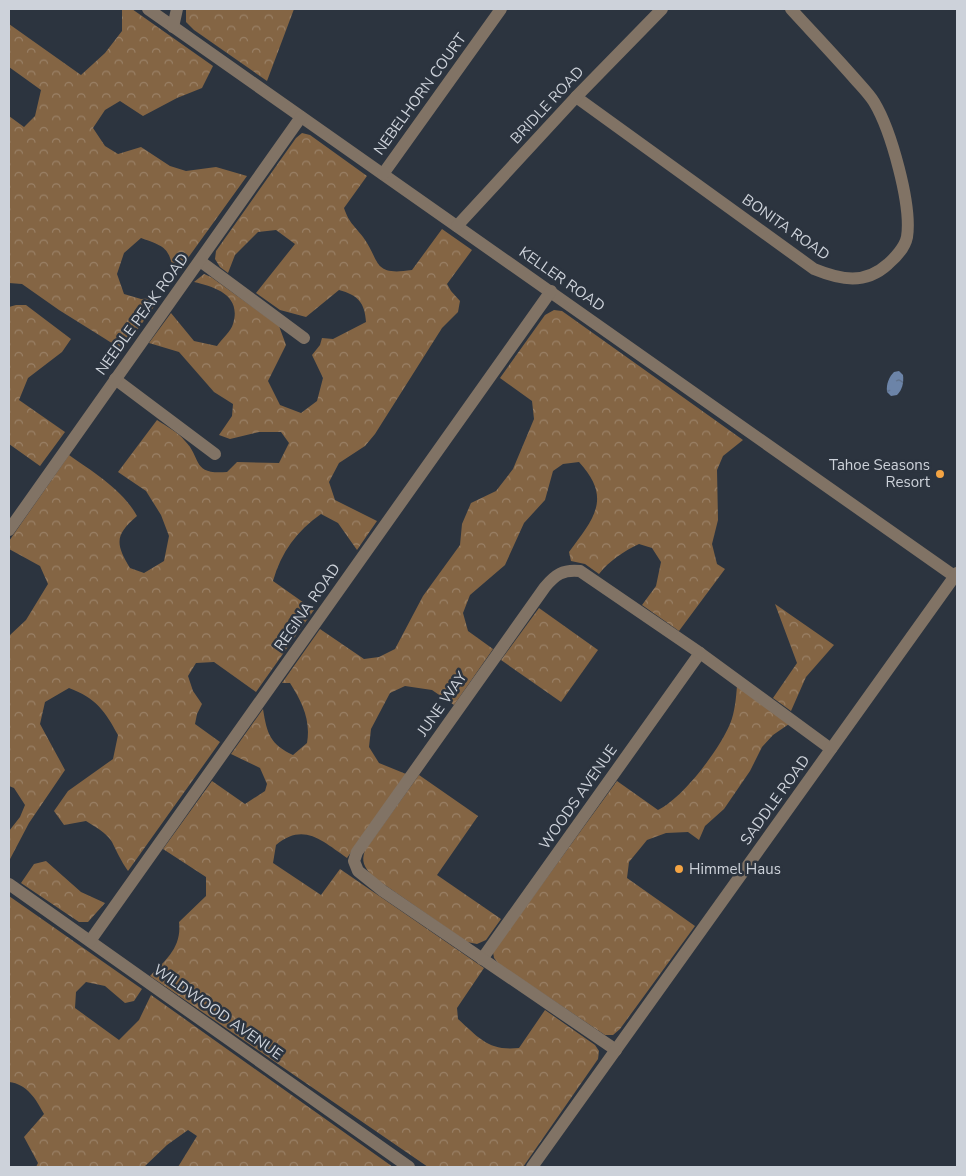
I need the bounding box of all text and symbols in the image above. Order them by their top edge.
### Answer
street label: NEBELHORN COURT [369,29,471,159]
street label: BRIDLE ROAD [506,62,588,148]
street label: BONITA ROAD [738,189,834,265]
street label: KELLER ROAD [515,242,609,316]
street label: NEEDLE PEAK ROAD [91,249,193,379]
place label: Tahoe Seasons Resort [829,455,931,492]
marker: Tahoe Seasons Resort [934,468,946,480]
street label: REGINA ROAD [269,559,345,655]
street label: JUNE WAY [412,667,472,741]
street label: WOODS AVENUE [534,741,622,853]
street label: SADDLE ROAD [736,751,814,849]
place label: Himmel Haus [689,859,781,879]
marker: Himmel Haus [673,863,685,875]
street label: WILDWOOD AVENUE [149,960,287,1064]

